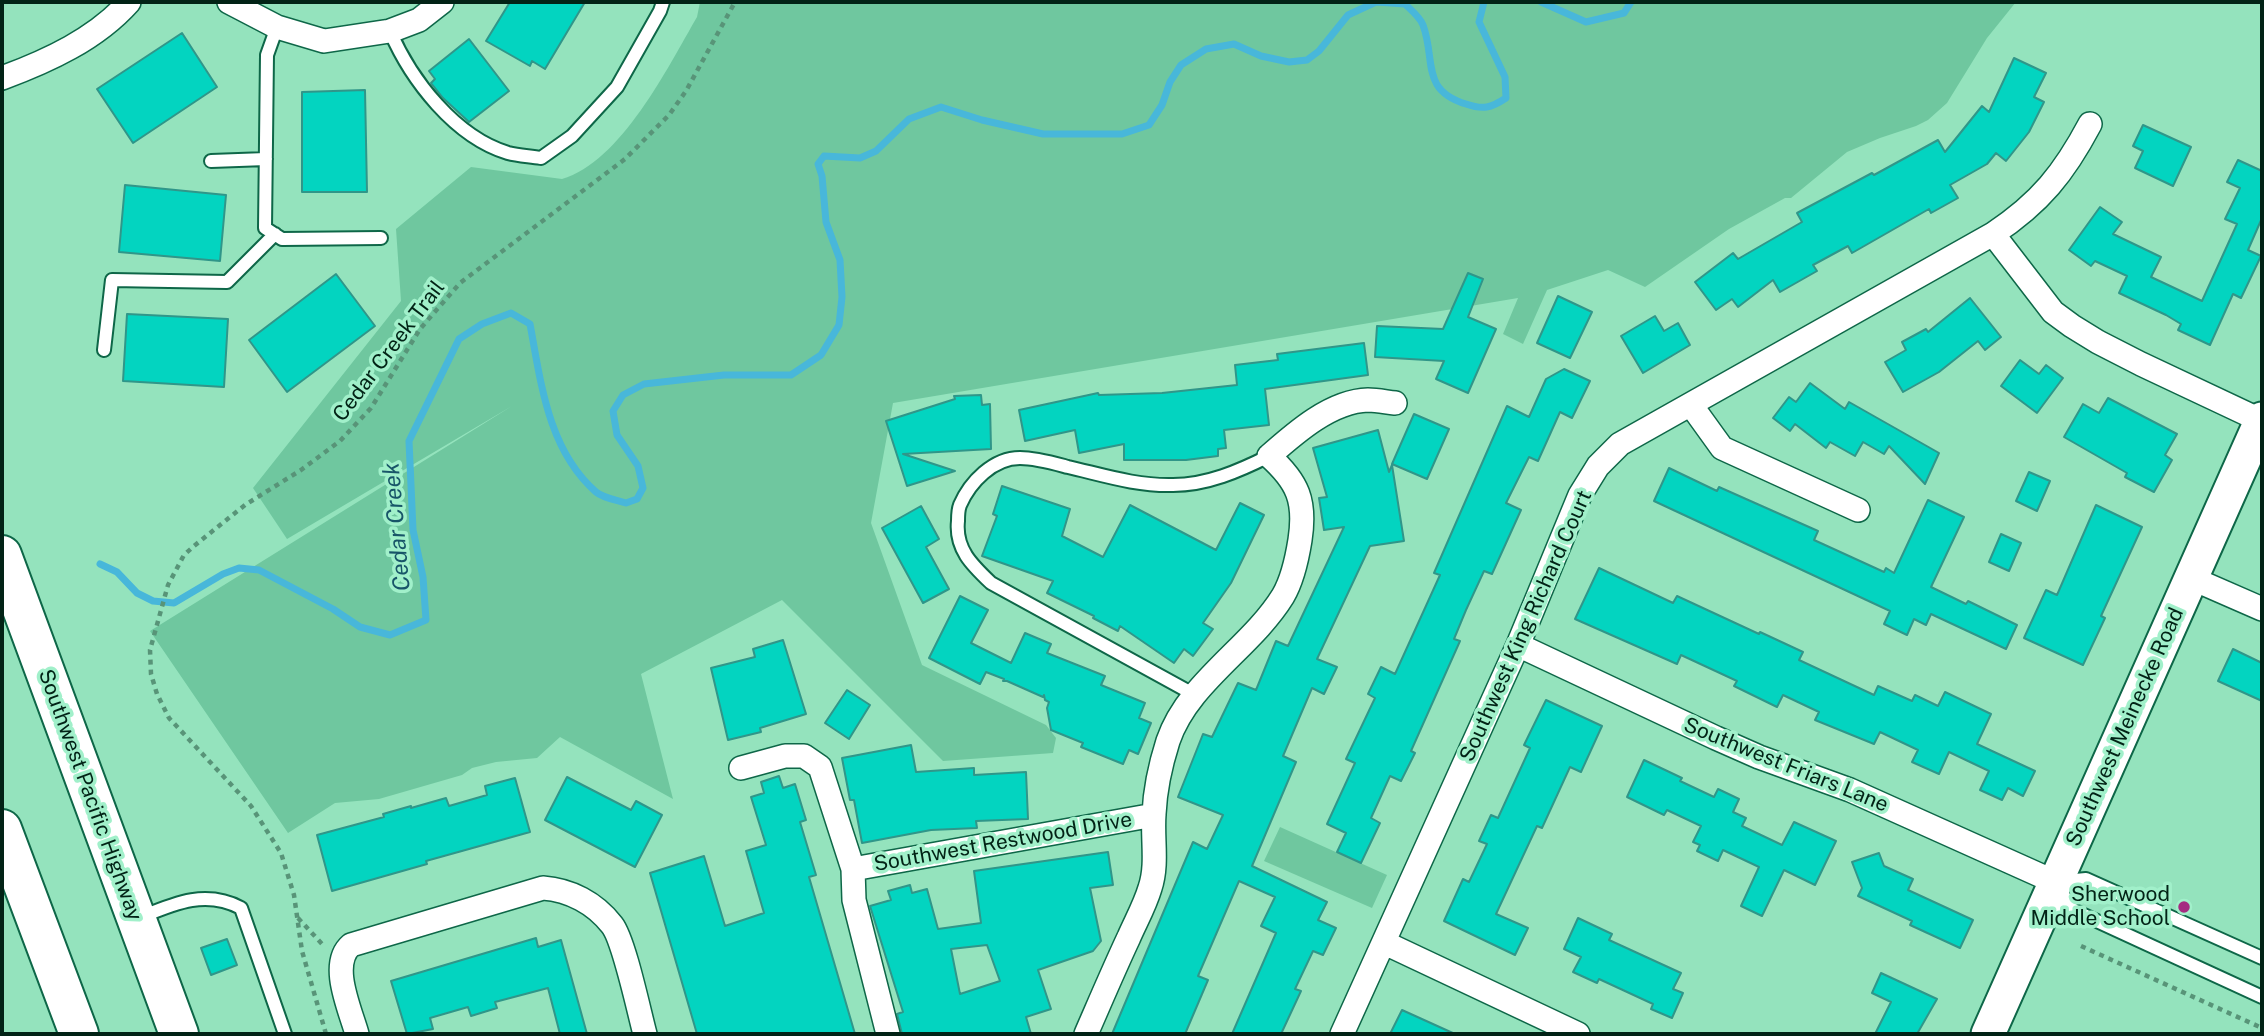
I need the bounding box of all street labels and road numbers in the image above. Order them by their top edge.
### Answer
street label: Cedar Creek Trail [328,276,450,426]
street label: Southwest King Richard Court [1455,487,1597,765]
street label: Southwest Meinecke Road [2061,604,2189,850]
street label: Southwest Pacific Highway [33,666,147,924]
street label: Southwest Friars Lane [1680,712,1892,818]
street label: Southwest Restwood Drive [872,807,1134,877]

